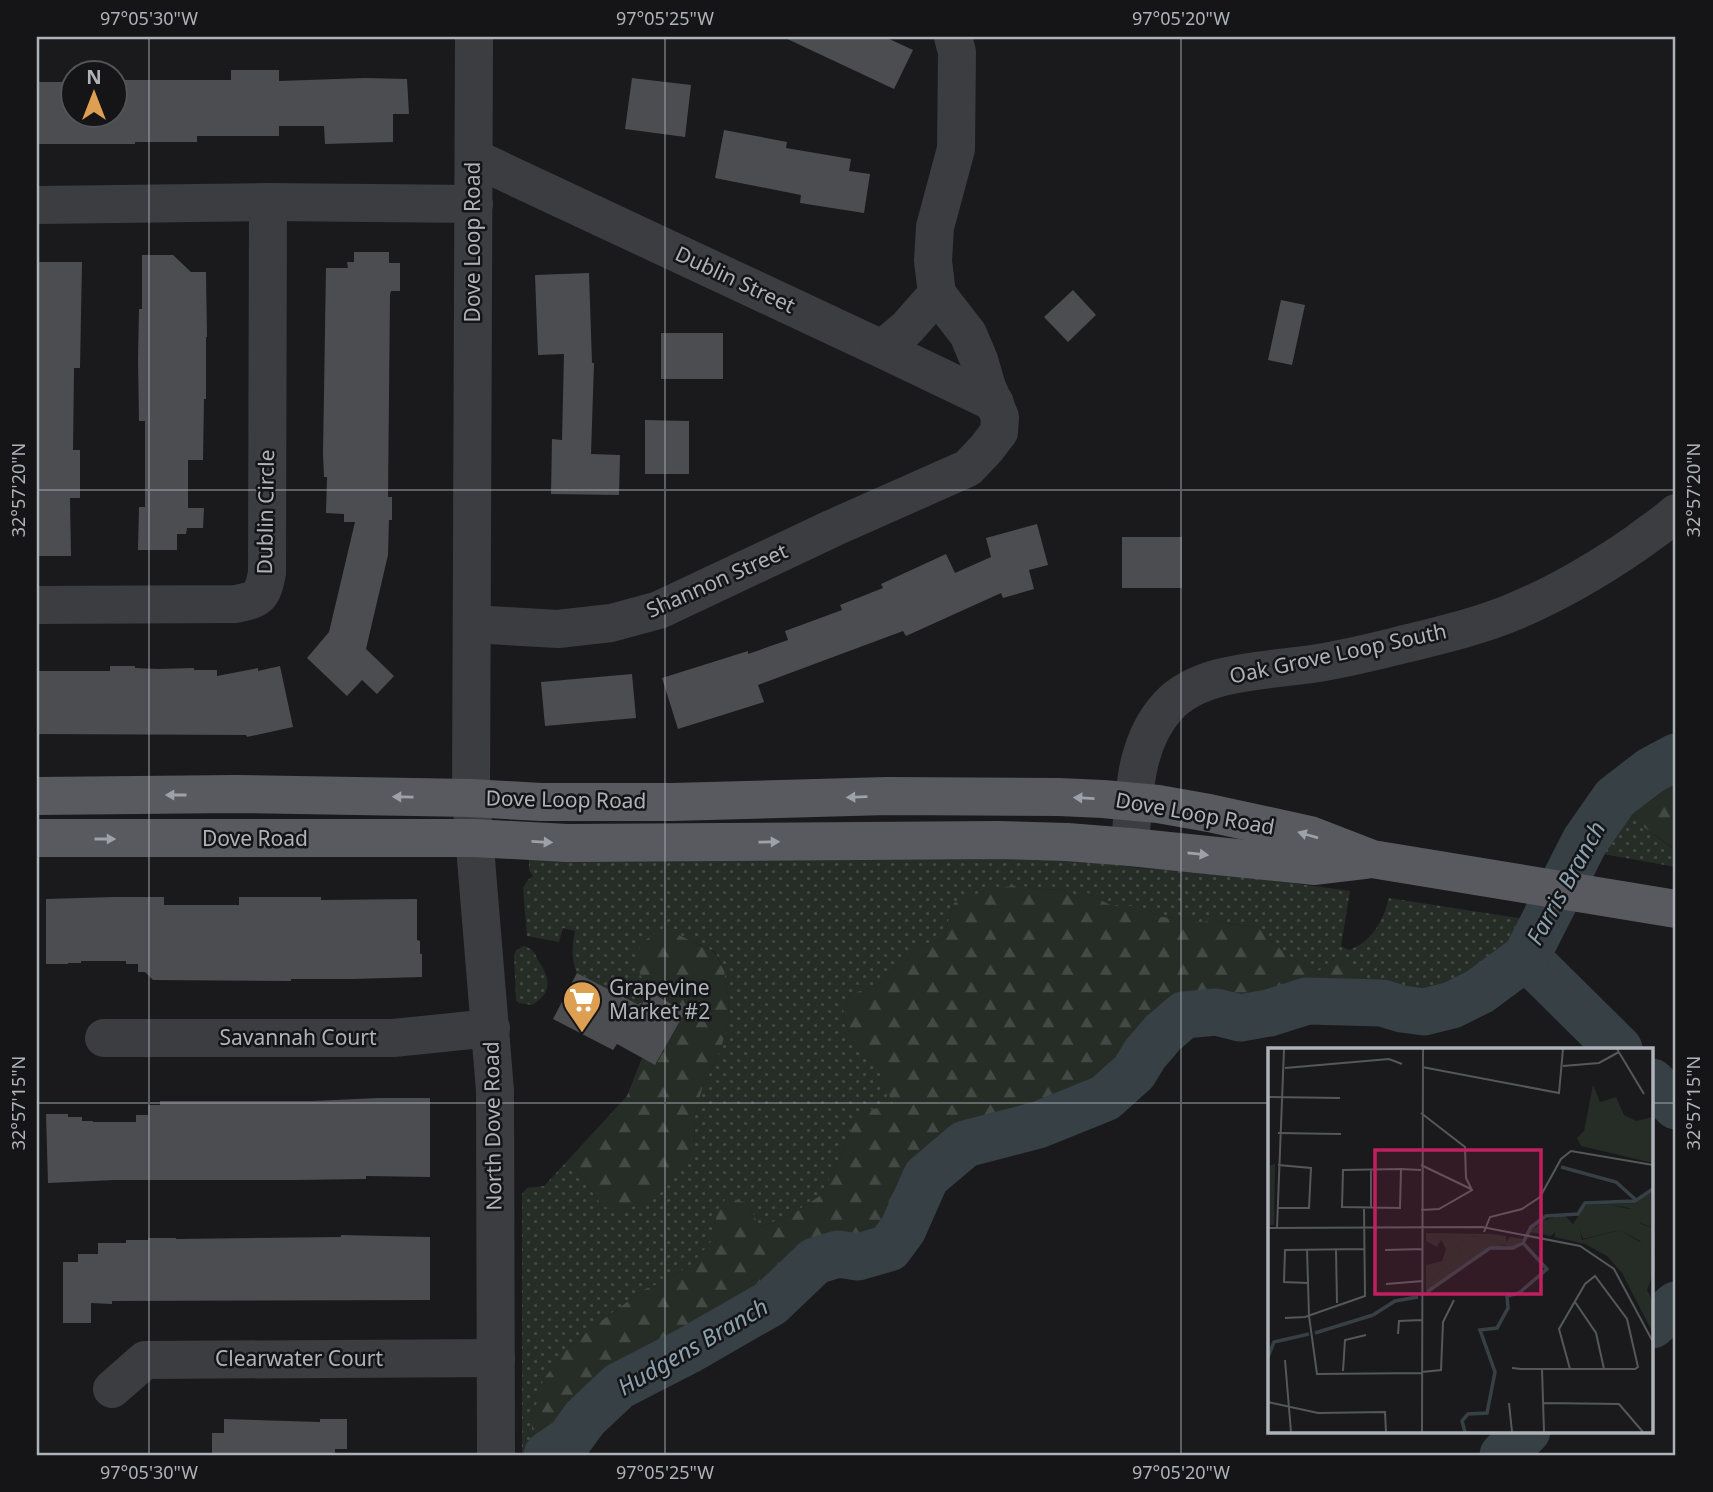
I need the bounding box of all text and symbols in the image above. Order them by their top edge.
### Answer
text: 97°05'30"W [100,6,198,30]
text: 97°05'25"W [616,6,714,30]
text: 97°05'20"W [1132,6,1230,30]
north arrow [60,60,130,130]
text: N [86,64,102,90]
street label: Dove Loop Road [458,162,486,322]
street label: Dublin Street [671,239,800,319]
text: 32°57'20"N [6,443,30,537]
text: 32°57'20"N [1681,443,1705,537]
street label: Dublin Circle [250,449,280,575]
street label: Shannon Street [641,536,792,624]
street label: Oak Grove Loop South [1227,616,1449,690]
street label: Dove Loop Road [485,784,647,814]
street label: Dove Loop Road [1114,785,1277,841]
one-way arrow [164,789,186,801]
one-way arrow [392,791,414,803]
one-way arrow [846,791,868,802]
one-way arrow [1073,792,1095,803]
water label: Farris Branch [1518,815,1612,950]
street label: Dove Road [202,824,308,852]
one-way arrow [1297,830,1318,840]
one-way arrow [94,833,116,845]
one-way arrow [758,836,780,848]
one-way arrow [531,837,553,848]
one-way arrow [1187,849,1209,860]
place label: Grapevine Market #2 [609,973,710,1025]
supermarket icon: Grapevine Market #2 [561,979,603,1034]
street label: Savannah Court [219,1023,377,1051]
street label: North Dove Road [477,1041,507,1211]
inset map [1268,1048,1654,1432]
text: 32°57'15"N [6,1056,30,1150]
text: 32°57'15"N [1681,1056,1705,1150]
water label: Hudgens Branch [611,1290,774,1402]
street label: Clearwater Court [215,1344,383,1372]
text: 97°05'30"W [100,1460,198,1484]
text: 97°05'25"W [616,1460,714,1484]
text: 97°05'20"W [1132,1460,1230,1484]

